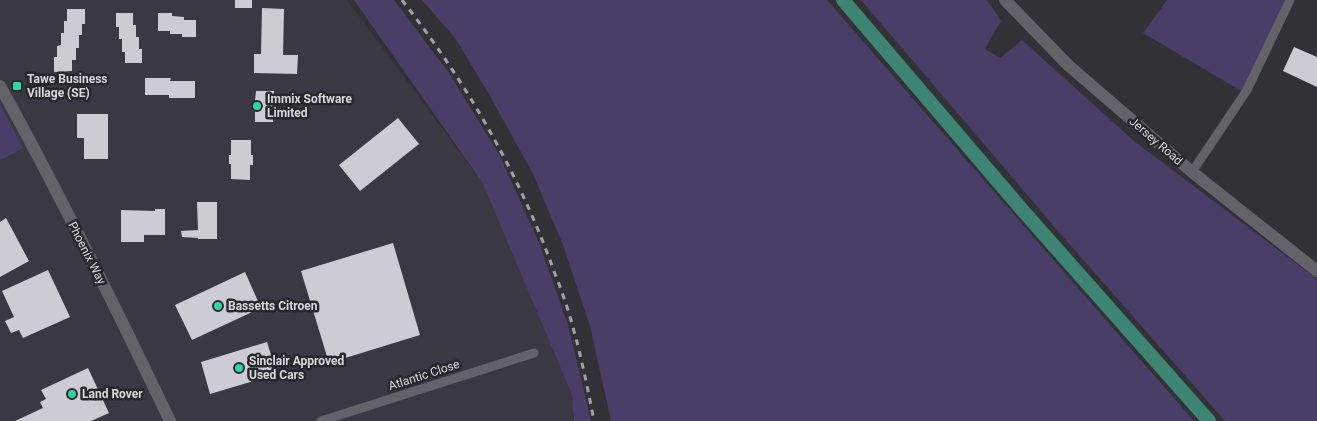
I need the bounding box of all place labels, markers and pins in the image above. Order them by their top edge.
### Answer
place label: Tawe Business Village (SE) [27,72,108,100]
marker: Tawe Business Village (SE) [11,80,23,92]
place label: Immix Software Limited [267,92,353,120]
marker: Immix Software Limited [251,100,263,112]
place label: Bassetts Citroen [228,299,318,313]
marker: Bassetts Citroen [212,300,224,312]
place label: Sinclair Approved Used Cars [249,354,344,382]
marker: Sinclair Approved Used Cars [233,362,245,374]
place label: Land Rover [82,387,143,401]
marker: Land Rover [66,388,78,400]

